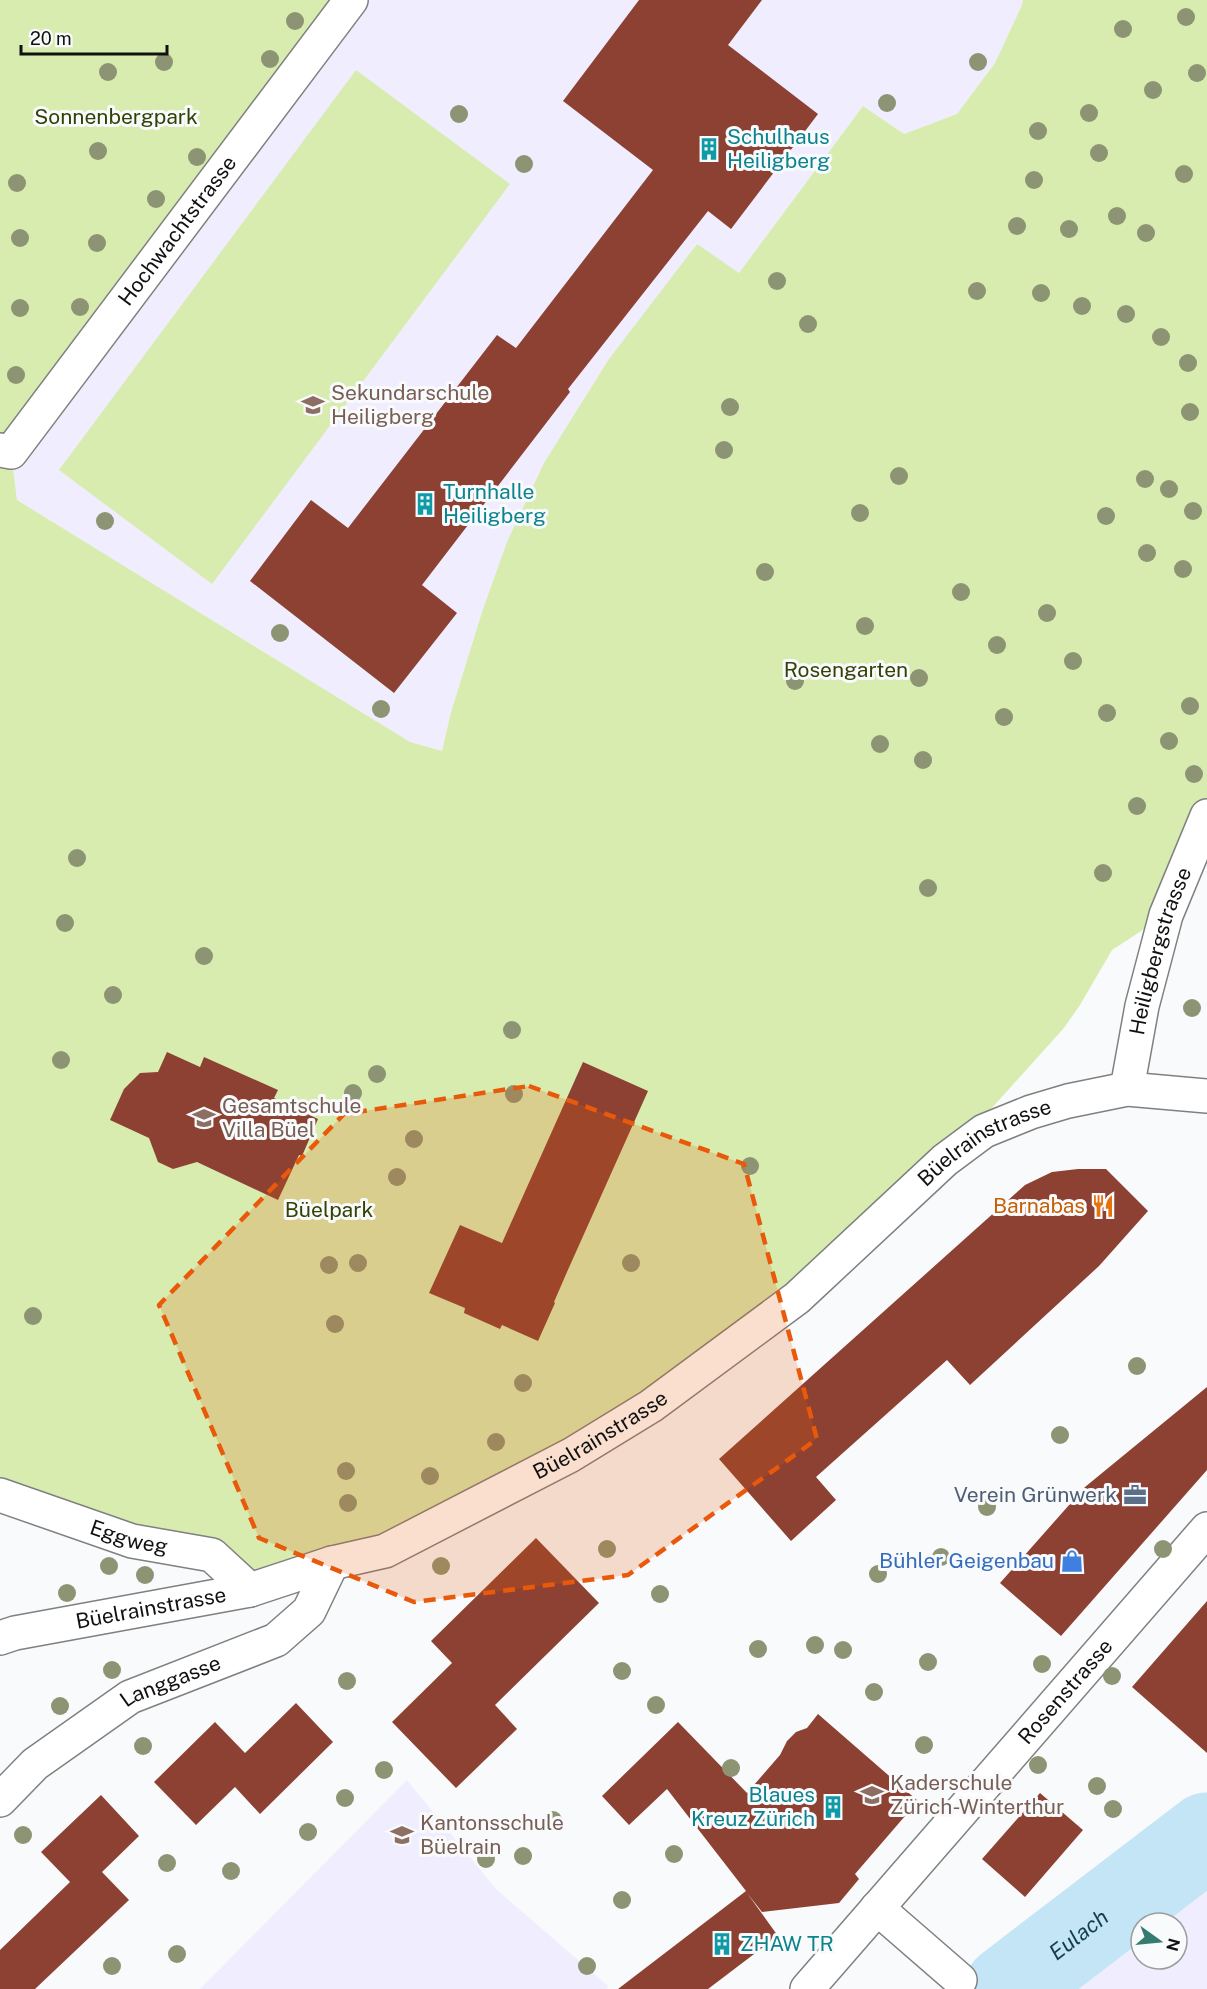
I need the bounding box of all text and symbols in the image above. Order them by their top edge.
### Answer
scale bar [21,18,166,56]
text: 20 m [30,28,72,49]
park label: Sonnenbergpark [34,104,198,129]
place label: Schulhaus Heiligberg [727,124,830,173]
building icon: Schulhaus Heiligberg [696,136,722,162]
street label: Hochwachtstrasse [113,151,241,310]
place label: Sekundarschule Heiligberg [331,380,489,429]
school or university icon: Sekundarschule Heiligberg [300,392,326,418]
place label: Turnhalle Heiligberg [443,479,546,528]
building icon: Turnhalle Heiligberg [412,491,438,517]
park label: Rosengarten [784,657,908,682]
street label: Heiligbergstrasse [1124,863,1196,1037]
place label: Gesamtschule Villa Büel [222,1093,361,1142]
street label: Büelrainstrasse [912,1094,1054,1191]
school or university icon: Gesamtschule Villa Büel [191,1105,217,1131]
place label: Barnabas [993,1193,1085,1218]
restaurant icon: Barnabas [1090,1193,1116,1219]
park label: Büelpark [285,1197,373,1222]
street label: Büelrainstrasse [529,1385,672,1484]
place label: Verein Grünwerk [954,1482,1117,1507]
office icon: Verein Grünwerk [1122,1482,1148,1508]
street label: Eggweg [87,1514,170,1559]
place label: Bühler Geigenbau [879,1548,1054,1573]
shop icon: Bühler Geigenbau [1059,1548,1085,1574]
street label: Büelrainstrasse [74,1582,228,1634]
street label: Rosenstrasse [1013,1634,1118,1749]
street label: Langgasse [115,1650,224,1712]
place label: Kaderschule Zürich-Winterthur [890,1770,1064,1819]
place label: Blaues Kreuz Zürich [691,1782,815,1831]
school or university icon: Kaderschule Zürich-Winterthur [859,1782,885,1808]
building icon: Blaues Kreuz Zürich [820,1794,846,1820]
place label: Kantonsschule Büelrain [420,1810,564,1859]
school or university icon: Kantonsschule Büelrain [389,1822,415,1848]
water label: Eulach [1044,1903,1113,1965]
north arrow [1129,1911,1189,1971]
building icon: ZHAW TR [709,1931,735,1957]
place label: ZHAW TR [740,1931,834,1956]
text: N [1162,1936,1184,1953]

